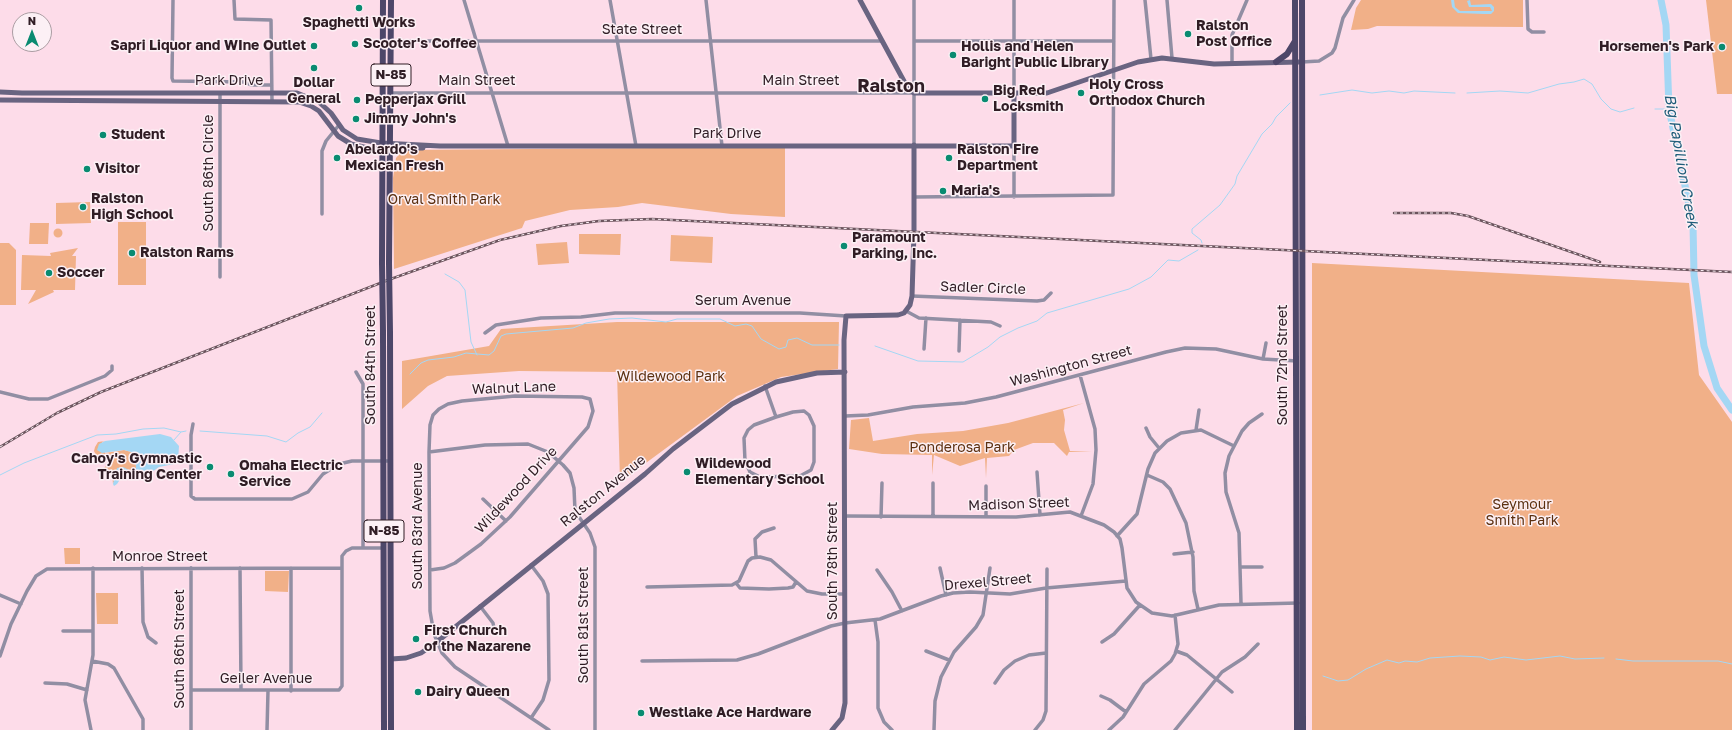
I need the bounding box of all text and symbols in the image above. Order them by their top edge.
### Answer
marker: Spaghetti Works [354,3,364,13]
north arrow [12,12,52,52]
text: N [28,14,36,27]
place label: Spaghetti Works [303,15,415,31]
place label: Ralston Post Office [1196,18,1272,50]
street label: State Street [602,22,682,38]
marker: Ralston Post Office [1183,29,1193,39]
place label: Scooter's Coffee [363,36,477,52]
place label: Sapri Liquor and WIne Outlet [110,38,306,54]
marker: Scooter's Coffee [350,39,360,49]
place label: Hollis and Helen Baright Public Library [961,39,1109,72]
place label: Horsemen's Park [1599,39,1714,55]
marker: Sapri Liquor and WIne Outlet [309,41,319,51]
marker: Horsemen's Park [1717,42,1727,52]
marker: Hollis and Helen Baright Public Library [948,50,958,60]
marker: Dollar General [309,63,319,73]
road number: N-85 [371,64,411,86]
street label: Park Drive [195,73,263,89]
street label: Main Street [438,73,516,89]
street label: Main Street [762,73,840,89]
place label: Dollar General [287,75,341,108]
district label: Ralston [857,75,925,97]
place label: Holy Cross Orthodox Church [1089,77,1205,110]
place label: Big Red Locksmith [993,83,1063,116]
marker: Holy Cross Orthodox Church [1076,88,1086,98]
place label: Pepperjax Grill [365,92,466,108]
water label: Big Papillion Creek [1660,93,1702,229]
marker: Big Red Locksmith [980,94,990,104]
marker: Pepperjax Grill [352,95,362,105]
place label: Jimmy John's [364,111,456,127]
marker: Jimmy John's [351,114,361,124]
street label: South 86th Circle [201,115,217,231]
street label: Park Drive [693,126,761,142]
place label: Student [111,127,165,143]
marker: Student [98,130,108,140]
place label: Abelardo's Mexican Fresh [345,142,444,174]
place label: Ralston Fire Department [957,142,1039,174]
marker: Abelardo's Mexican Fresh [332,153,342,163]
marker: Ralston Fire Department [944,153,954,163]
place label: Visitor [95,161,140,177]
marker: Visitor [82,164,92,174]
place label: Maria's [951,183,1000,199]
marker: Maria's [938,186,948,196]
place label: Ralston High School [91,191,173,224]
park label: Orval Smith Park [388,192,500,208]
marker: Ralston High School [78,202,88,212]
place label: Paramount Parking, Inc. [852,230,937,262]
marker: Paramount Parking, Inc. [839,241,849,251]
place label: Ralston Rams [140,245,234,261]
marker: Ralston Rams [127,248,137,258]
place label: Soccer [57,265,105,281]
marker: Soccer [44,268,54,278]
street label: Sadler Circle [940,278,1026,298]
street label: Serum Avenue [695,293,791,309]
street label: South 72nd Street [1275,304,1291,426]
street label: South 84th Street [363,305,379,425]
street label: Washington Street [1008,342,1134,390]
park label: Wildewood Park [617,369,725,385]
street label: Walnut Lane [472,378,556,398]
park label: Ponderosa Park [909,440,1015,456]
street label: Wildewood Drive [471,443,561,537]
place label: Cahoy's Gymnastic Training Center [71,451,202,484]
street label: Ralston Avenue [557,452,649,530]
place label: Wildewood Elementary School [695,456,824,488]
place label: Omaha Electric Service [239,458,343,490]
marker: Cahoy's Gymnastic Training Center [205,462,215,472]
street label: South 83rd Avenue [410,462,426,590]
marker: Wildewood Elementary School [682,467,692,477]
marker: Omaha Electric Service [226,469,236,479]
street label: Madison Street [968,494,1070,514]
park label: Seymour Smith Park [1485,497,1559,530]
street label: South 78th Street [825,502,841,620]
road number: N-85 [364,520,404,542]
street label: Monroe Street [112,549,208,565]
street label: South 81st Street [576,567,592,683]
street label: Drexel Street [943,570,1033,594]
street label: South 86th Street [172,589,188,709]
place label: First Church of the Nazarene [424,623,531,656]
marker: First Church of the Nazarene [411,634,421,644]
street label: Geiler Avenue [220,671,312,687]
place label: Dairy Queen [426,684,510,700]
marker: Dairy Queen [413,687,423,697]
place label: Westlake Ace Hardware [649,705,811,721]
marker: Westlake Ace Hardware [636,708,646,718]

